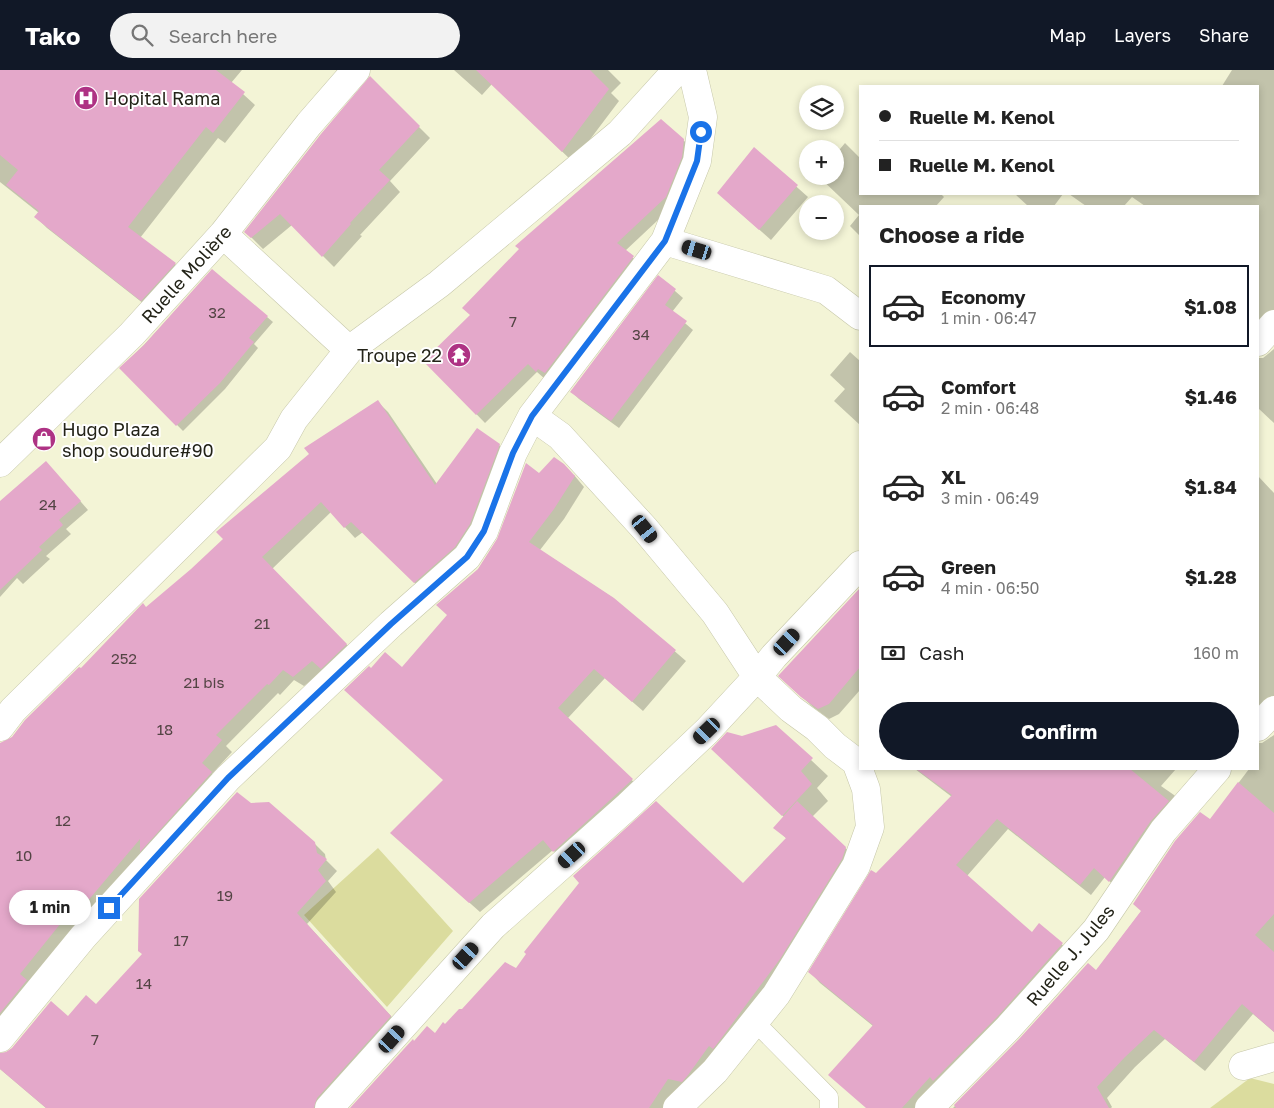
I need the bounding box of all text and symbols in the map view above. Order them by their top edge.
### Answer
search box [110,13,460,58]
text: Tako [25,21,80,50]
icon: search [128,21,156,49]
text: Search here [168,24,277,47]
text: Map [1049,24,1086,46]
text: Layers [1114,24,1171,46]
text: Share [1199,24,1249,46]
hospital icon: Hopital Rama [73,85,99,111]
map controls [799,85,844,240]
button: layers [799,85,844,130]
place label: Hopital Rama [104,87,220,109]
text: Ruelle M. Kenol [909,105,1055,128]
route start [690,121,712,143]
button: + [799,140,844,185]
text: Ruelle M. Kenol [909,153,1055,176]
button: − [799,195,844,240]
street label: Ruelle Molière [136,221,236,327]
text: Choose a ride [879,221,1025,248]
car [680,238,713,262]
icon: car [881,284,926,329]
text: Economy [941,285,1026,308]
text: $1.08 [1184,295,1237,318]
house number: 32 [208,303,226,321]
text: 1 min · 06:47 [941,308,1037,328]
house number: 7 [509,312,517,330]
house number: 34 [632,325,650,343]
temple icon: Troupe 22 [446,342,472,368]
place label: Troupe 22 [357,344,442,366]
icon: car [881,374,926,419]
text: Comfort [941,375,1016,398]
text: $1.46 [1184,385,1237,408]
text: 2 min · 06:48 [941,398,1039,418]
place label: Hugo Plaza shop soudure#90 [62,418,214,461]
shop icon: Hugo Plaza shop soudure#90 [31,426,57,452]
icon: car [881,464,926,509]
text: XL [941,465,966,488]
text: $1.84 [1184,475,1237,498]
text: 3 min · 06:49 [941,488,1039,508]
house number: 24 [39,495,57,513]
car [629,513,660,545]
icon: car [881,554,926,599]
text: Green [941,555,996,578]
text: $1.28 [1185,565,1237,588]
text: 4 min · 06:50 [941,578,1039,598]
house number: 21 [254,614,270,632]
car [771,626,802,658]
icon: cash [879,639,907,667]
text: Cash [919,641,964,664]
text: 160 m [1193,643,1239,663]
house number: 252 [111,649,137,667]
house number: 21 bis [184,673,225,691]
button: Confirm [879,702,1239,760]
car [690,715,723,747]
house number: 18 [157,720,173,738]
house number: 12 [55,811,71,829]
car [555,839,588,871]
house number: 10 [16,846,32,864]
house number: 19 [217,886,233,904]
callout: 1 min [9,890,92,926]
text: 1 min [30,897,70,917]
route end [98,897,120,919]
street label: Ruelle J. Jules [1021,900,1119,1010]
house number: 17 [173,931,189,949]
car [450,940,481,972]
house number: 14 [136,974,152,992]
car [376,1023,407,1055]
house number: 7 [91,1030,99,1048]

